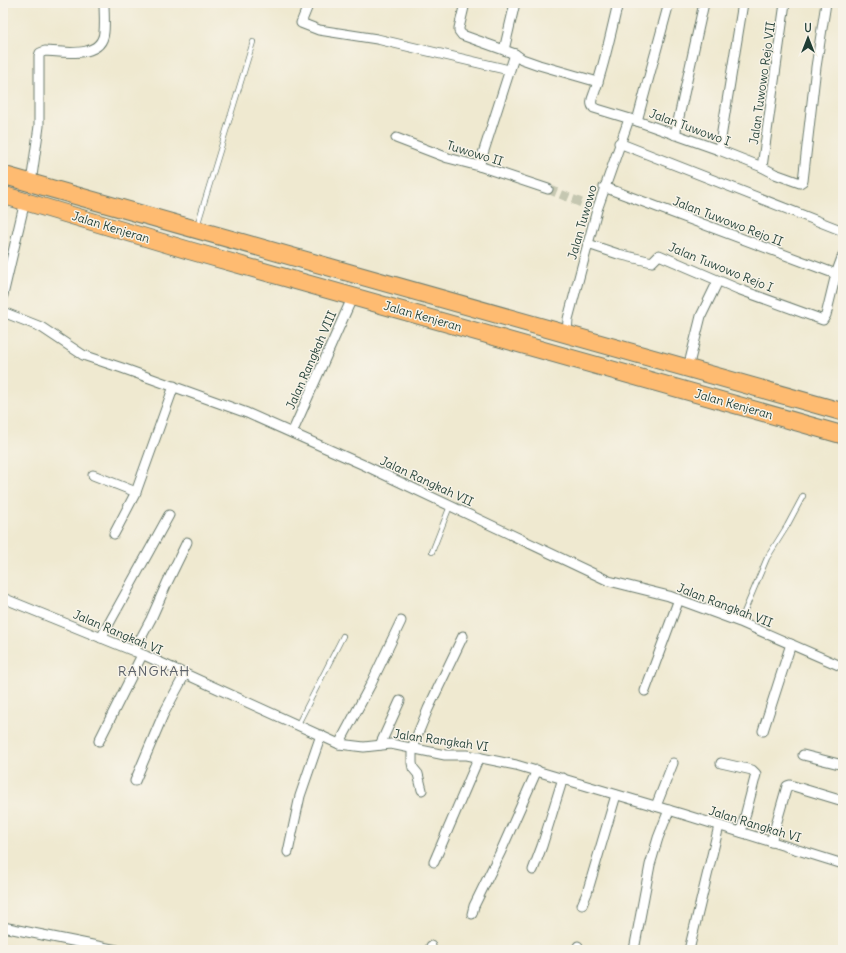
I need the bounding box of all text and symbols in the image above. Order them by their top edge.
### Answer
north arrow [788,18,828,58]
street label: Jalan Tuwowo Rejo VII [746,21,778,145]
text: U [804,21,812,35]
street label: Jalan Tuwowo I [647,105,733,149]
street label: Tuwowo II [445,137,505,169]
street label: Jalan Tuwowo [564,183,600,261]
street label: Jalan Tuwowo Rejo II [671,193,785,249]
street label: Jalan Kenjeran [70,208,152,246]
street label: Jalan Tuwowo Rejo I [667,239,775,295]
street label: Jalan Kenjeran [382,298,464,334]
street label: Jalan Rangkah VIII [283,308,339,412]
street label: Jalan Kenjeran [693,386,775,422]
street label: Jalan Rangkah VII [378,453,476,509]
street label: Jalan Rangkah VII [675,580,775,630]
street label: Jalan Rangkah VI [71,606,165,658]
district label: RANGKAH [118,662,190,680]
street label: Jalan Rangkah VI [393,726,489,754]
street label: Jalan Rangkah VI [707,803,803,845]

